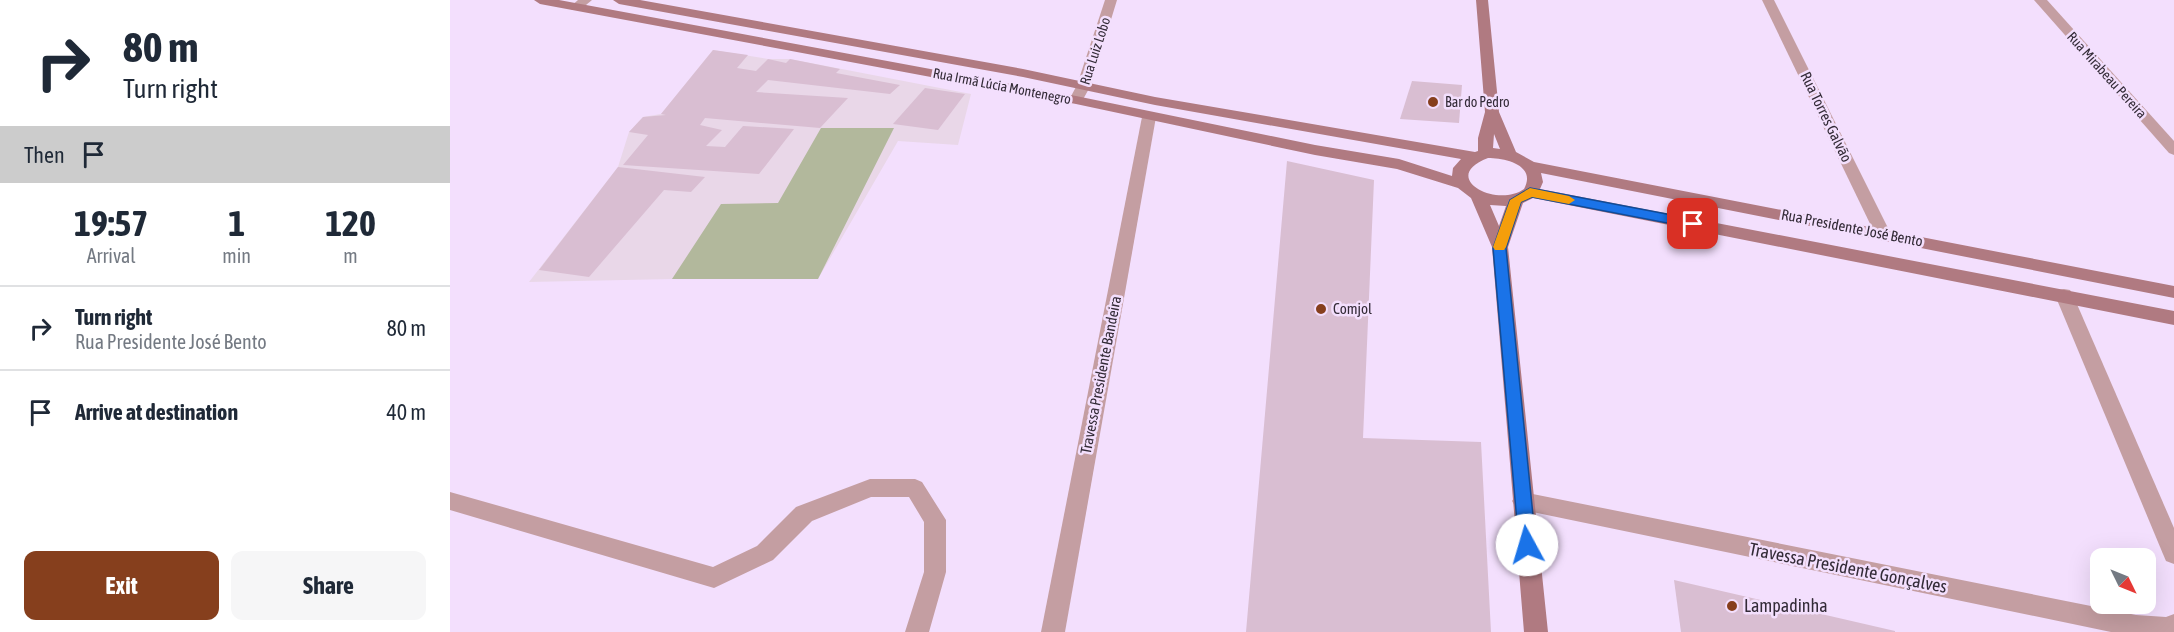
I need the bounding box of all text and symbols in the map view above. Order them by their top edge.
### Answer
street label: Rua Luiz Lobo [1077,15,1113,87]
text: 80 m [123,23,198,71]
icon: right [24,24,102,102]
street label: Rua Mirabeau Pereira [2064,29,2150,121]
street label: Rua Irmã Lúcia Montenegro [932,65,1072,107]
street label: Rua Torres Galvão [1797,69,1856,165]
text: Turn right [123,73,218,104]
place label: Bar do Pedro [1445,94,1510,110]
marker: Bar do Pedro [1426,95,1440,109]
icon: arrive [77,138,110,171]
text: Then [24,142,65,168]
pin [1667,198,1718,249]
text: 19:57 [74,202,148,244]
text: 1 [228,202,245,244]
text: 120 [325,202,376,244]
street label: Rua Presidente José Bento [1780,205,1924,250]
icon: arrive [1676,207,1709,240]
text: Arrival [87,244,136,267]
text: min [222,244,251,267]
text: m [343,244,358,267]
street label: Travessa Presidente Bandeira [1077,294,1124,455]
place label: Comjol [1333,300,1372,317]
marker: Comjol [1314,302,1328,316]
text: Turn right [75,304,152,330]
icon: right [24,312,57,345]
text: 80 m [386,315,426,341]
text: Rua Presidente José Bento [75,330,267,353]
icon: arrive [24,396,57,429]
text: Arrive at destination [75,399,238,425]
text: 40 m [386,399,426,425]
position arrow [1495,513,1559,577]
street label: Travessa Presidente Gonçalves [1747,538,1949,597]
north arrow [2090,548,2156,614]
map controls [2090,548,2156,614]
button: Exit [24,551,219,620]
button: Share [231,551,426,620]
place label: Lampadinha [1744,595,1828,616]
marker: Lampadinha [1725,599,1739,613]

